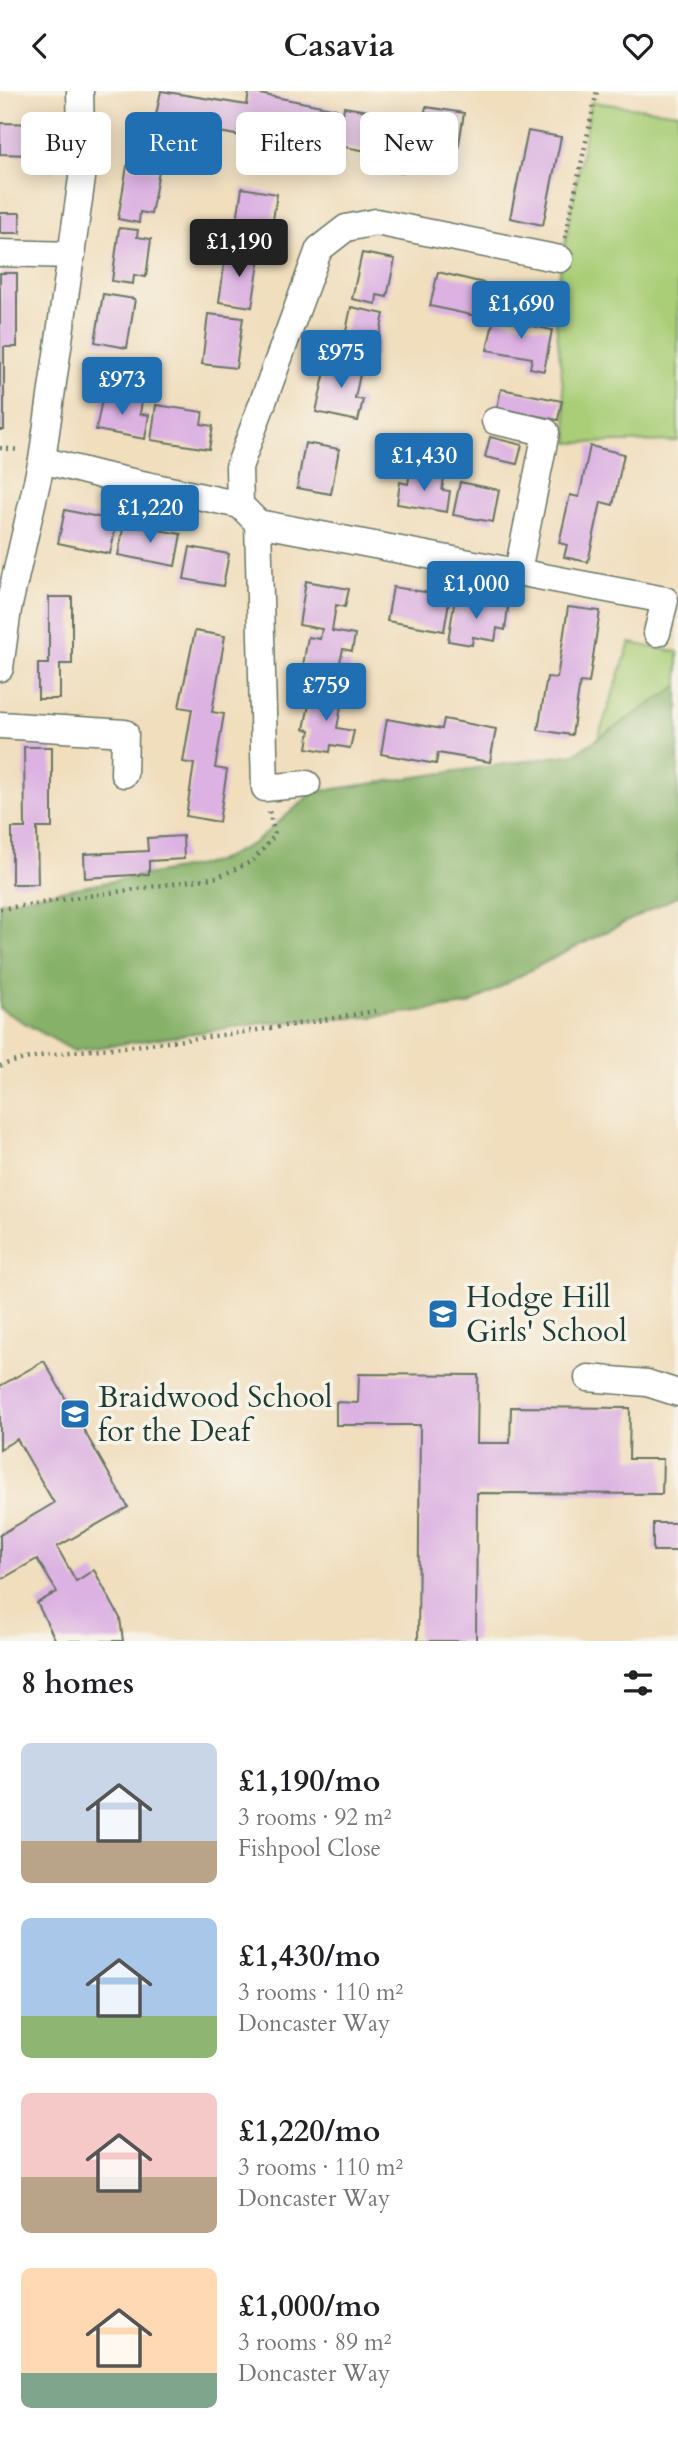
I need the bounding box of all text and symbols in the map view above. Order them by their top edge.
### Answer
text: Casavia [283,24,395,68]
icon: back [21,27,59,65]
icon: heart [619,27,657,65]
chip: Buy [21,112,111,175]
chip: Rent [125,112,222,175]
chip: Filters [236,112,346,175]
chip: New [360,112,458,175]
pin: £1,190 [182,219,296,279]
text: £1,190 [206,226,272,257]
pin: £1,690 [464,281,578,341]
text: £1,690 [488,288,554,319]
pin: £975 [300,331,382,390]
text: £975 [317,337,365,368]
pin: £973 [81,357,163,417]
text: £973 [98,364,146,395]
pin: £1,430 [367,433,481,493]
text: £1,430 [391,440,457,471]
pin: £1,220 [93,485,207,545]
text: £1,220 [117,492,183,523]
pin: £1,000 [419,561,533,621]
text: £1,000 [443,568,509,599]
pin: £759 [285,663,367,723]
text: £759 [302,670,350,701]
place label: Hodge Hill Girls' School [466,1277,627,1352]
school or university icon: Hodge Hill Girls' School [426,1297,460,1331]
place label: Braidwood School for the Deaf [98,1377,333,1452]
school or university icon: Braidwood School for the Deaf [58,1397,92,1431]
text: 8 homes [21,1663,134,1704]
icon: filters [619,1664,657,1702]
text: £1,190/mo [238,1761,380,1802]
icon: home [77,1771,161,1855]
text: 3 rooms · 92 m² [238,1802,391,1833]
text: Fishpool Close [238,1833,381,1864]
text: £1,430/mo [238,1936,380,1977]
icon: home [77,1946,161,2030]
text: 3 rooms · 110 m² [238,1977,403,2008]
text: Doncaster Way [238,2008,390,2039]
text: £1,220/mo [238,2111,380,2152]
icon: home [77,2121,161,2205]
text: 3 rooms · 110 m² [238,2152,403,2183]
text: Doncaster Way [238,2183,390,2214]
text: £1,000/mo [238,2286,380,2327]
icon: home [77,2296,161,2380]
text: 3 rooms · 89 m² [238,2327,391,2358]
text: Doncaster Way [238,2358,390,2389]

